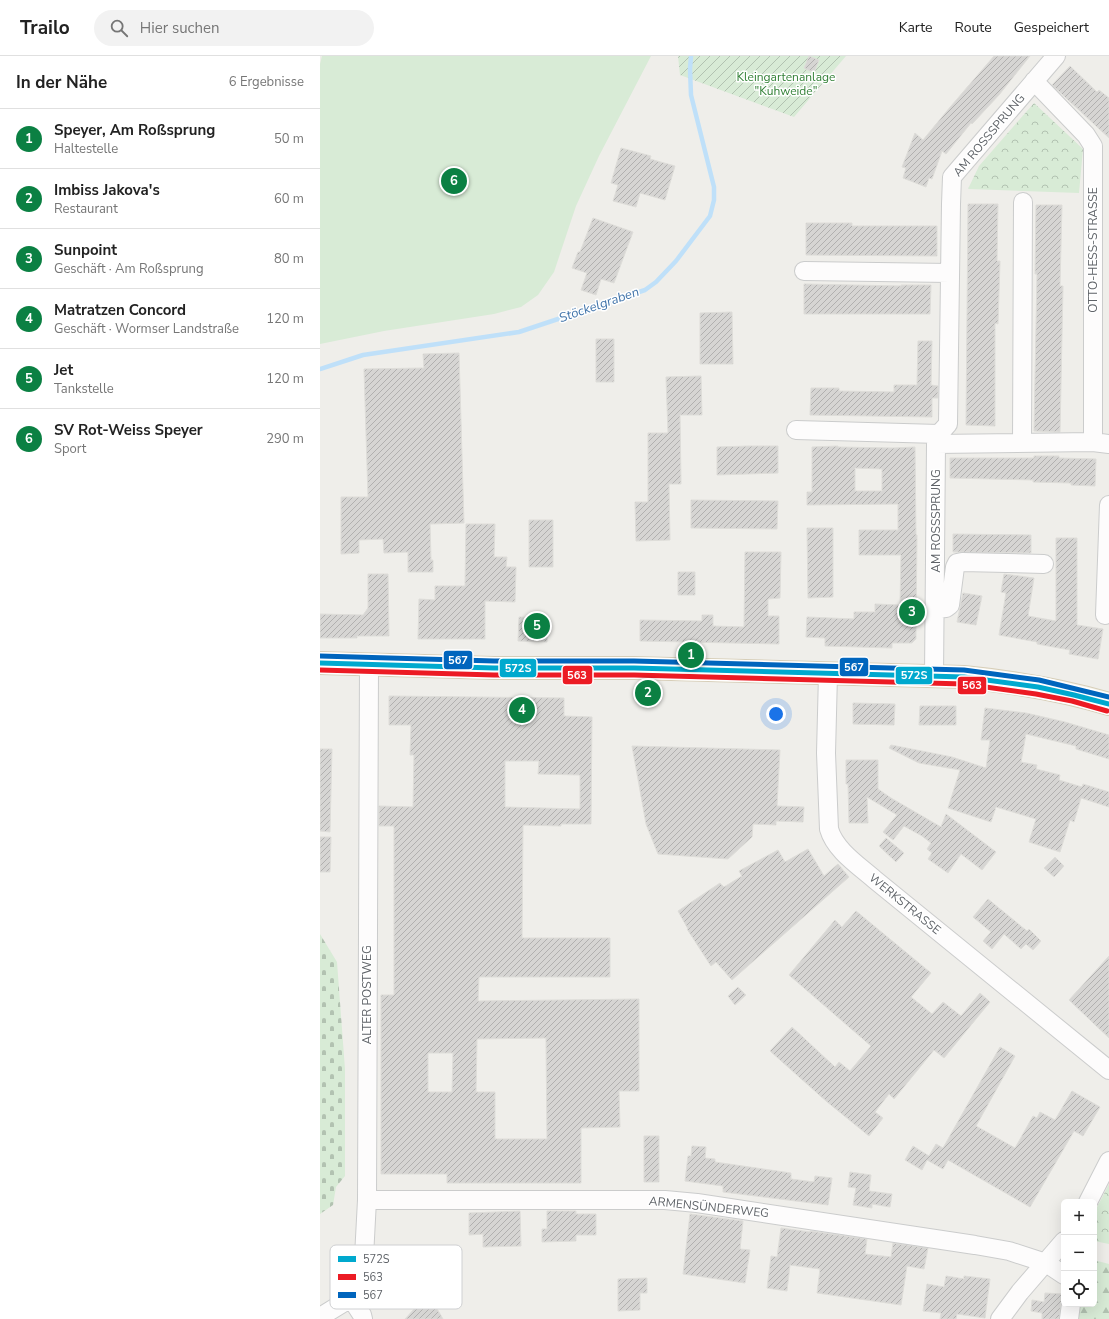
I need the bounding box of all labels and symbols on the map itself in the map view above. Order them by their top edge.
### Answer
park label: Kleingartenanlage "Kuhweide" [737,69,835,99]
street label: AM ROSSSPRUNG [950,90,1028,180]
pin: 6 [441,166,467,196]
street label: OTTO-HESS-STRASSE [1085,187,1101,313]
water label: Stöckelgraben [556,283,642,327]
street label: AM ROSSSPRUNG [928,469,944,573]
pin: 3 [899,597,925,627]
pin: 5 [524,611,550,641]
pin: 1 [678,640,704,670]
line badge: 567 [443,650,473,670]
text: 567 [448,653,468,668]
line badge: 567 [839,657,869,677]
line badge: 572S [499,658,537,678]
text: 567 [844,660,864,675]
text: 572S [505,661,531,676]
line badge: 563 [562,665,593,685]
line badge: 572S [895,666,933,685]
text: 563 [567,668,587,683]
text: 572S [901,668,927,683]
line badge: 563 [957,676,987,695]
pin: 2 [635,678,661,708]
text: 563 [962,678,982,693]
pin: 4 [509,695,535,725]
your location [766,704,786,724]
street label: WERKSTRASSE [866,870,944,938]
street label: ALTER POSTWEG [359,945,375,1045]
street label: ARMENSÜNDERWEG [648,1193,770,1221]
legend [330,1245,462,1309]
text: 572S [363,1252,390,1267]
text: 563 [363,1270,383,1285]
text: 567 [363,1288,383,1303]

